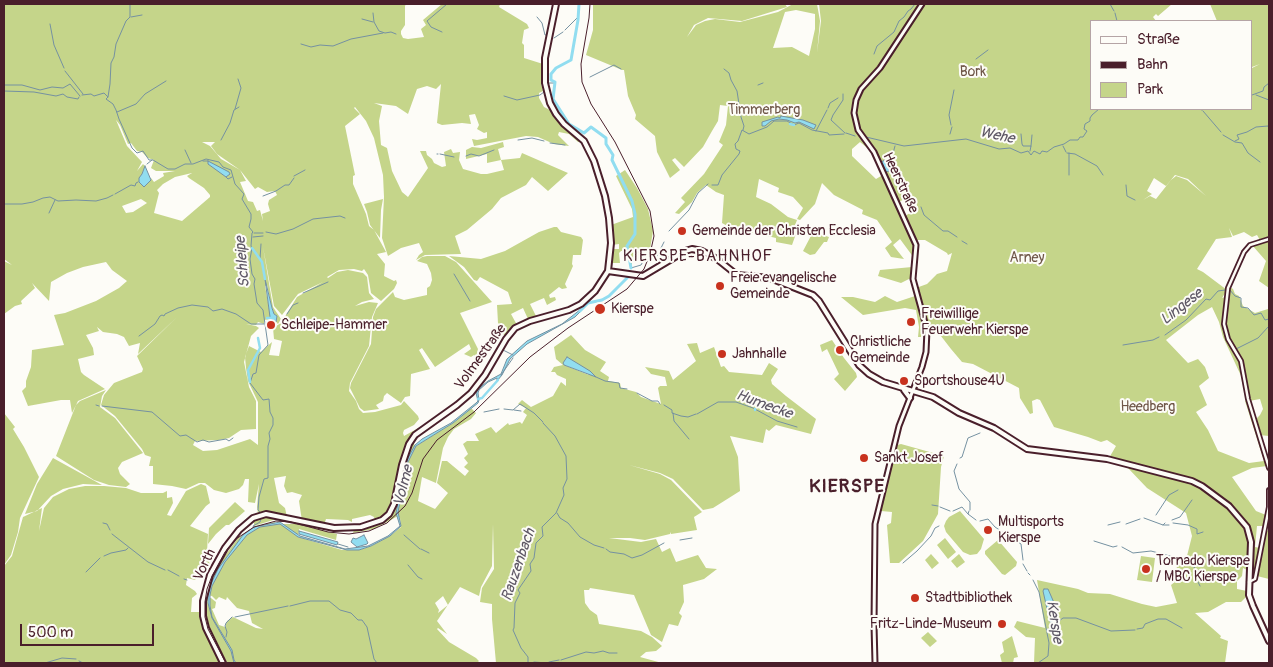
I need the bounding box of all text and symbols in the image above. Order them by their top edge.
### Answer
legend [1090,20,1253,110]
text: Straße [1137,30,1180,49]
text: Bahn [1137,55,1168,74]
park label: Bork [960,64,986,80]
text: Park [1137,80,1163,99]
park label: Timmerberg [728,102,800,118]
water label: Wehe [978,124,1016,148]
street label: Heerstraße [879,150,921,216]
place label: Gemeinde der Christen Ecclesia [692,223,876,239]
marker: Gemeinde der Christen Ecclesia [676,225,688,237]
water label: Schleipe [232,236,254,288]
district label: KIERSPE-BAHNHOF [621,247,775,267]
park label: Arney [1010,250,1044,266]
place label: Freie evangelische Gemeinde [730,270,836,302]
marker: Freie evangelische Gemeinde [714,280,726,292]
water label: Lingese [1157,285,1207,329]
place label: Kierspe [611,301,654,317]
marker: Kierspe [593,302,607,316]
place label: Freiwillige Feuerwehr Kierspe [921,306,1028,338]
marker: Freiwillige Feuerwehr Kierspe [905,316,917,328]
place label: Schleipe-Hammer [281,317,387,333]
marker: Schleipe-Hammer [265,319,277,331]
street label: Volmestraße [452,321,510,393]
place label: Christliche Gemeinde [850,334,911,367]
marker: Christliche Gemeinde [834,344,846,356]
place label: Jahnhalle [732,346,786,362]
marker: Jahnhalle [716,348,728,360]
place label: Sportshouse4U [914,373,1005,389]
marker: Sportshouse4U [898,375,910,387]
water label: Humecke [733,387,795,423]
park label: Heedberg [1121,399,1175,415]
place label: Sankt Josef [874,450,944,466]
marker: Sankt Josef [858,452,870,464]
water label: Volme [390,464,418,508]
district label: KIERSPE [808,476,886,498]
place label: Multisports Kierspe [998,514,1064,546]
marker: Multisports Kierspe [982,524,994,536]
water label: Rauzenbach [498,526,540,604]
street label: Vorth [190,546,220,584]
place label: Tornado Kierspe / MBC Kierspe [1156,553,1250,586]
marker: Tornado Kierspe / MBC Kierspe [1140,563,1152,575]
place label: Stadtbibliothek [925,590,1012,606]
marker: Stadtbibliothek [909,592,921,604]
water label: Kerspe [1042,599,1066,645]
scale bar [22,614,156,646]
place label: Fritz-Linde-Museum [870,616,992,632]
marker: Fritz-Linde-Museum [996,618,1008,630]
text: 500 m [28,623,73,642]

